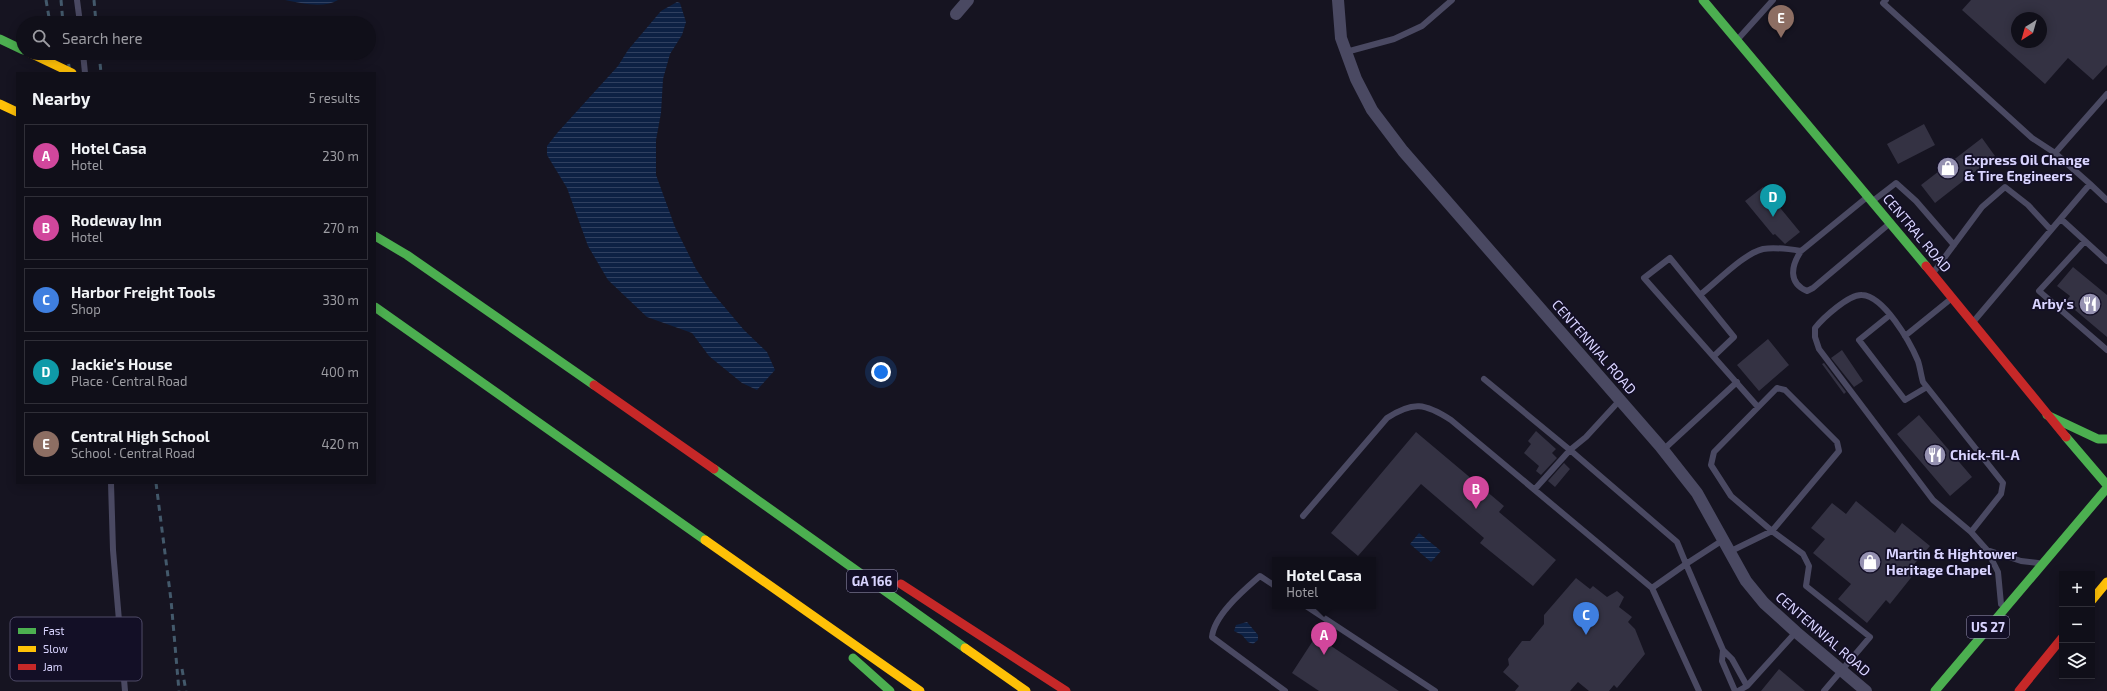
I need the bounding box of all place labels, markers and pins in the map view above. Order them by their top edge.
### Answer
pin: E [1768,5,1794,38]
place label: Express Oil Change & Tire Engineers [1964,151,2090,184]
shop icon: Express Oil Change & Tire Engineers [1935,155,1961,181]
pin: D [1760,184,1786,217]
restaurant icon: Arby's [2077,291,2103,317]
place label: Arby's [2032,295,2074,312]
restaurant icon: Chick-fil-A [1922,442,1948,468]
place label: Chick-fil-A [1950,446,2020,463]
pin: B [1463,476,1489,509]
place label: Martin & Hightower Heritage Chapel [1886,545,2017,578]
shop icon: Martin & Hightower Heritage Chapel [1857,549,1883,575]
pin: C [1573,602,1599,635]
pin: A [1311,622,1337,655]

